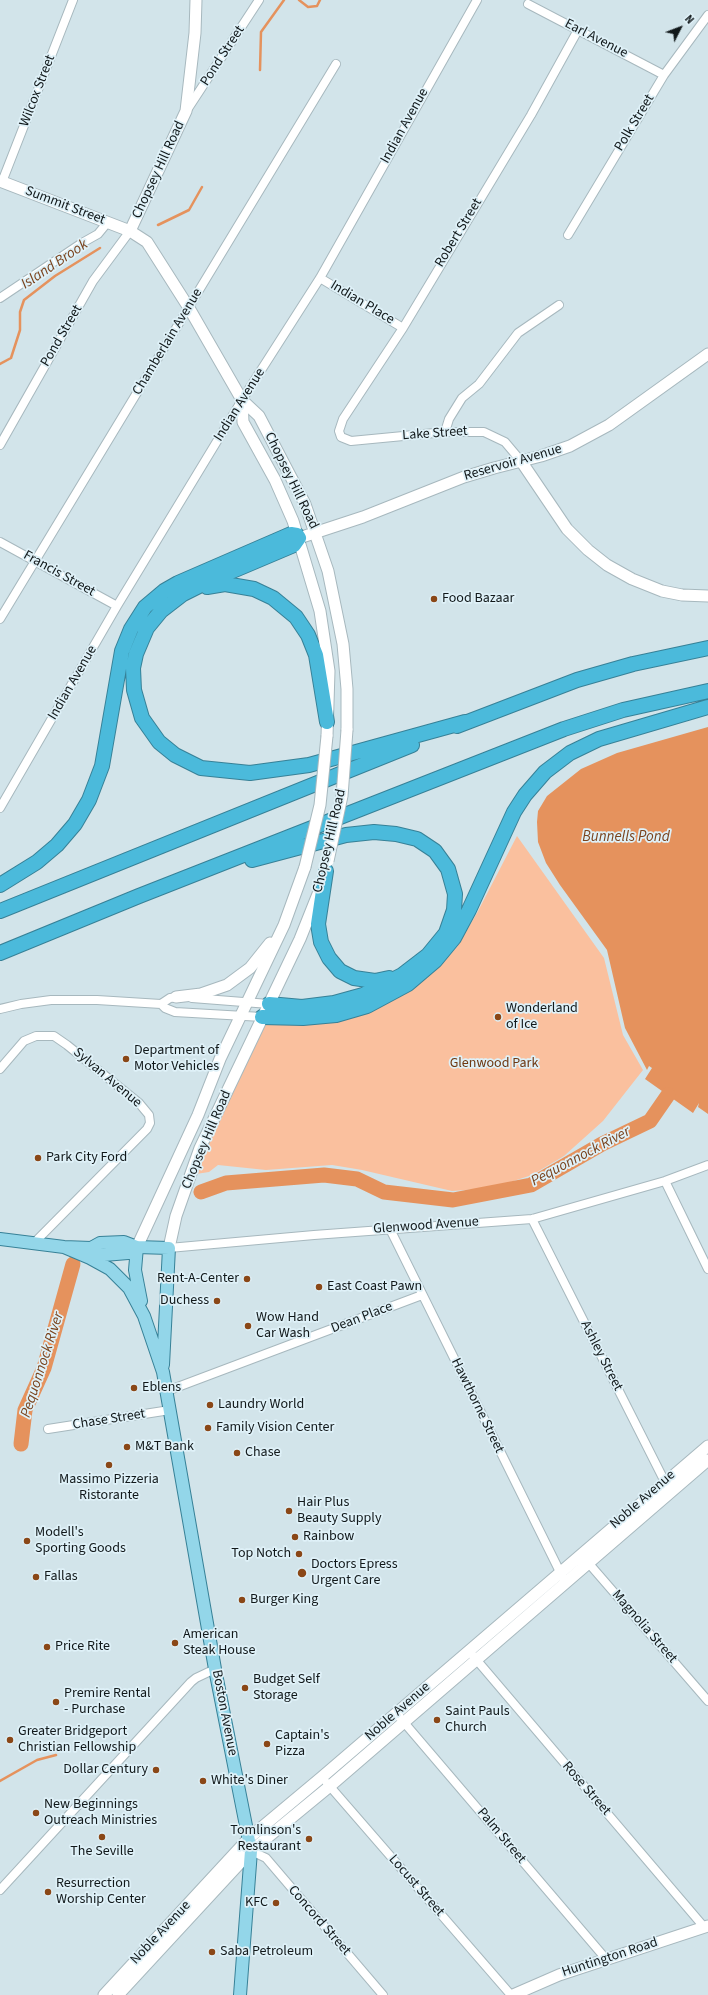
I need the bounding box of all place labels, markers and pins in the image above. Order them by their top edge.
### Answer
place label: Food Bazaar [442,591,514,607]
marker: Food Bazaar [429,594,439,604]
place label: Wonderland of Ice [506,1001,578,1034]
marker: Wonderland of Ice [493,1012,503,1022]
place label: Department of Motor Vehicles [134,1043,219,1076]
marker: Department of Motor Vehicles [121,1054,131,1064]
place label: Park City Ford [46,1150,127,1166]
marker: Park City Ford [33,1153,43,1163]
place label: Rent-A-Center [157,1271,239,1287]
marker: Rent-A-Center [242,1274,252,1284]
place label: East Coast Pawn [327,1279,422,1295]
marker: East Coast Pawn [314,1282,324,1292]
place label: Duchess [160,1293,209,1309]
marker: Duchess [212,1296,222,1306]
place label: Wow Hand Car Wash [256,1310,319,1342]
marker: Wow Hand Car Wash [243,1321,253,1331]
place label: Eblens [142,1380,181,1396]
marker: Eblens [129,1383,139,1393]
place label: Laundry World [218,1397,304,1413]
marker: Laundry World [205,1400,215,1410]
place label: Family Vision Center [216,1420,334,1436]
marker: Family Vision Center [203,1423,213,1433]
place label: M&T Bank [135,1439,194,1455]
marker: M&T Bank [122,1442,132,1452]
place label: Chase [245,1445,280,1461]
marker: Chase [232,1448,242,1458]
marker: Massimo Pizzeria Ristorante [104,1460,114,1470]
place label: Massimo Pizzeria Ristorante [59,1472,159,1504]
place label: Hair Plus Beauty Supply [297,1495,381,1528]
marker: Hair Plus Beauty Supply [284,1506,294,1516]
place label: Modell's Sporting Goods [35,1525,126,1558]
place label: Rainbow [303,1529,354,1545]
marker: Rainbow [290,1532,300,1542]
marker: Modell's Sporting Goods [22,1536,32,1546]
place label: Top Notch [231,1546,291,1562]
marker: Top Notch [294,1549,304,1559]
place label: Doctors Epress Urgent Care [311,1557,398,1590]
marker: Doctors Epress Urgent Care [296,1567,308,1579]
place label: Fallas [44,1569,78,1585]
marker: Fallas [31,1572,41,1582]
place label: Burger King [250,1592,318,1608]
marker: Burger King [237,1595,247,1605]
place label: American Steak House [183,1627,255,1660]
marker: American Steak House [170,1638,180,1648]
place label: Price Rite [55,1639,110,1655]
marker: Price Rite [42,1642,52,1652]
place label: Budget Self Storage [253,1672,320,1704]
marker: Budget Self Storage [240,1683,250,1693]
place label: Premire Rental - Purchase [64,1686,151,1718]
marker: Premire Rental - Purchase [51,1697,61,1707]
place label: Saint Pauls Church [445,1704,510,1736]
marker: Saint Pauls Church [432,1715,442,1725]
place label: Greater Bridgeport Christian Fellowship [18,1724,136,1756]
place label: Captain's Pizza [275,1728,329,1760]
marker: Greater Bridgeport Christian Fellowship [5,1735,15,1745]
marker: Captain's Pizza [262,1739,272,1749]
place label: Dollar Century [63,1762,148,1778]
marker: Dollar Century [151,1765,161,1775]
place label: White's Diner [211,1773,288,1789]
marker: White's Diner [198,1776,208,1786]
place label: New Beginnings Outreach Ministries [44,1797,157,1830]
marker: New Beginnings Outreach Ministries [31,1808,41,1818]
place label: Tomlinson's Restaurant [230,1823,301,1856]
marker: The Seville [97,1832,107,1842]
marker: Tomlinson's Restaurant [304,1834,314,1844]
place label: The Seville [70,1844,134,1860]
place label: Resurrection Worship Center [56,1876,146,1908]
marker: Resurrection Worship Center [43,1887,53,1897]
place label: KFC [245,1895,268,1911]
marker: KFC [271,1898,281,1908]
place label: Saba Petroleum [220,1944,313,1960]
marker: Saba Petroleum [207,1947,217,1957]

